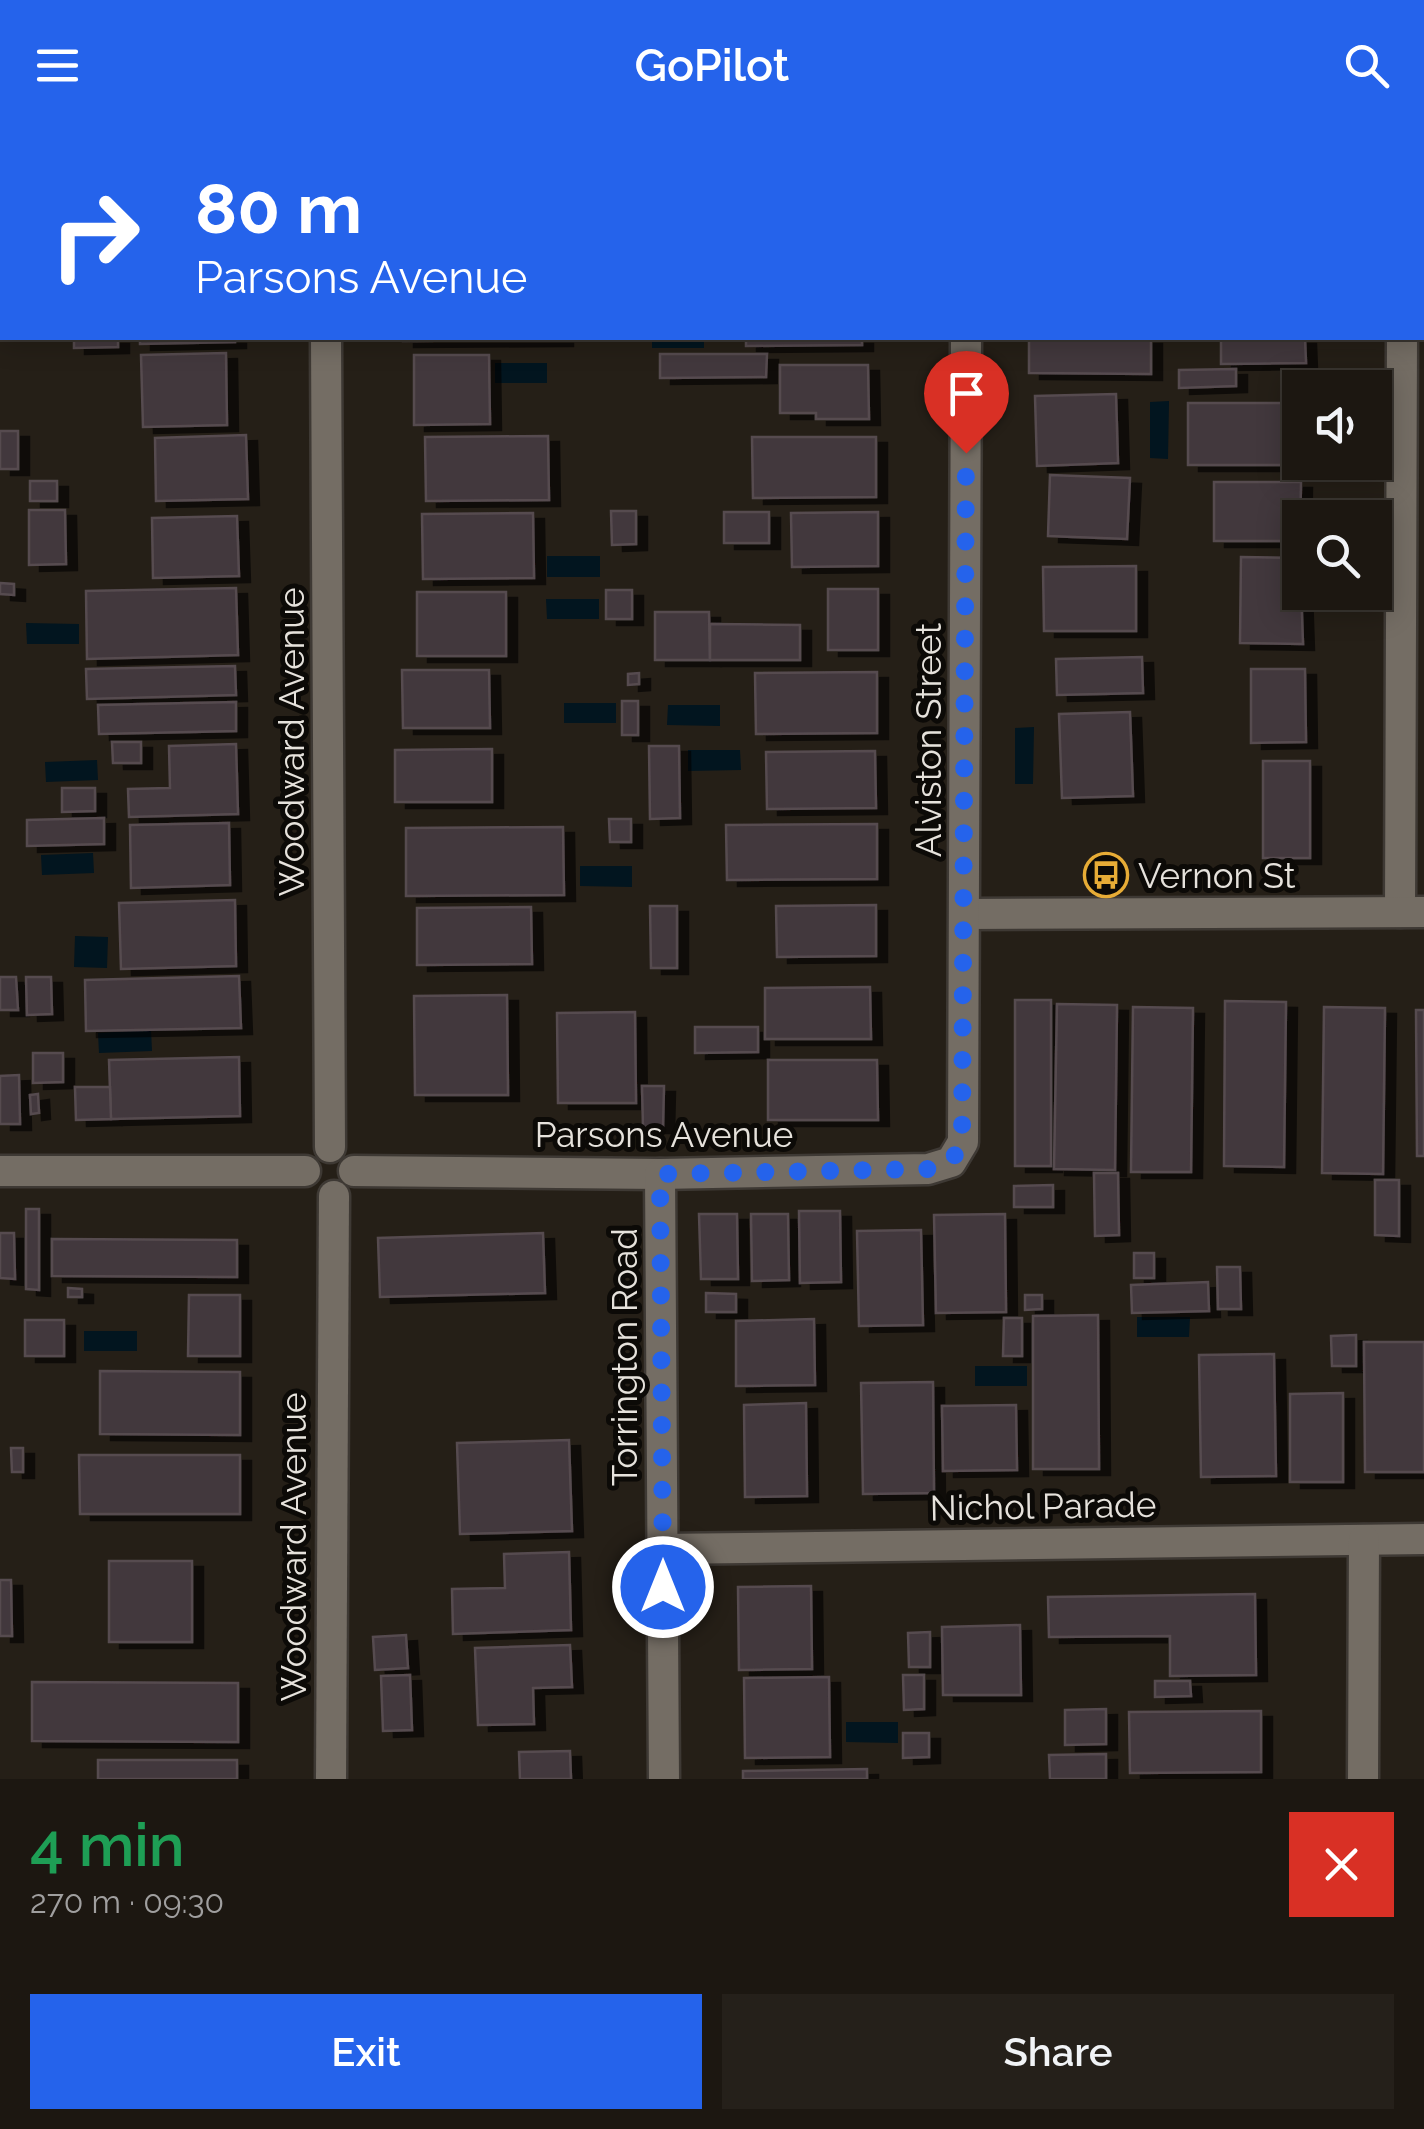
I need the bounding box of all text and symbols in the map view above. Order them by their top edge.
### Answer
icon: menu [30,38,85,93]
icon: search [1339,38,1394,93]
text: GoPilot [635,39,789,92]
text: 80 m [195,167,362,249]
icon: right [30,170,160,300]
text: Parsons Avenue [195,251,528,304]
pin [924,351,1009,454]
icon: arrive [939,366,994,421]
map controls [1282,370,1392,610]
button: sound [1282,370,1392,480]
button: search [1282,500,1392,610]
street label: Woodward Avenue [271,588,312,897]
street label: Alviston Street [908,623,949,857]
bus stop icon: Vernon St [1083,852,1129,898]
place label: Vernon St [1138,855,1296,896]
street label: Parsons Avenue [535,1114,793,1155]
street label: Torrington Road [604,1228,645,1486]
street label: Woodward Avenue [273,1393,314,1702]
street label: Nichol Parade [929,1484,1157,1528]
position arrow [611,1535,715,1639]
text: 4 min [30,1810,185,1880]
button: close [1289,1812,1394,1917]
text: 270 m · 09:30 [30,1883,224,1920]
button: Exit [30,1994,702,2109]
button: Share [722,1994,1394,2109]

